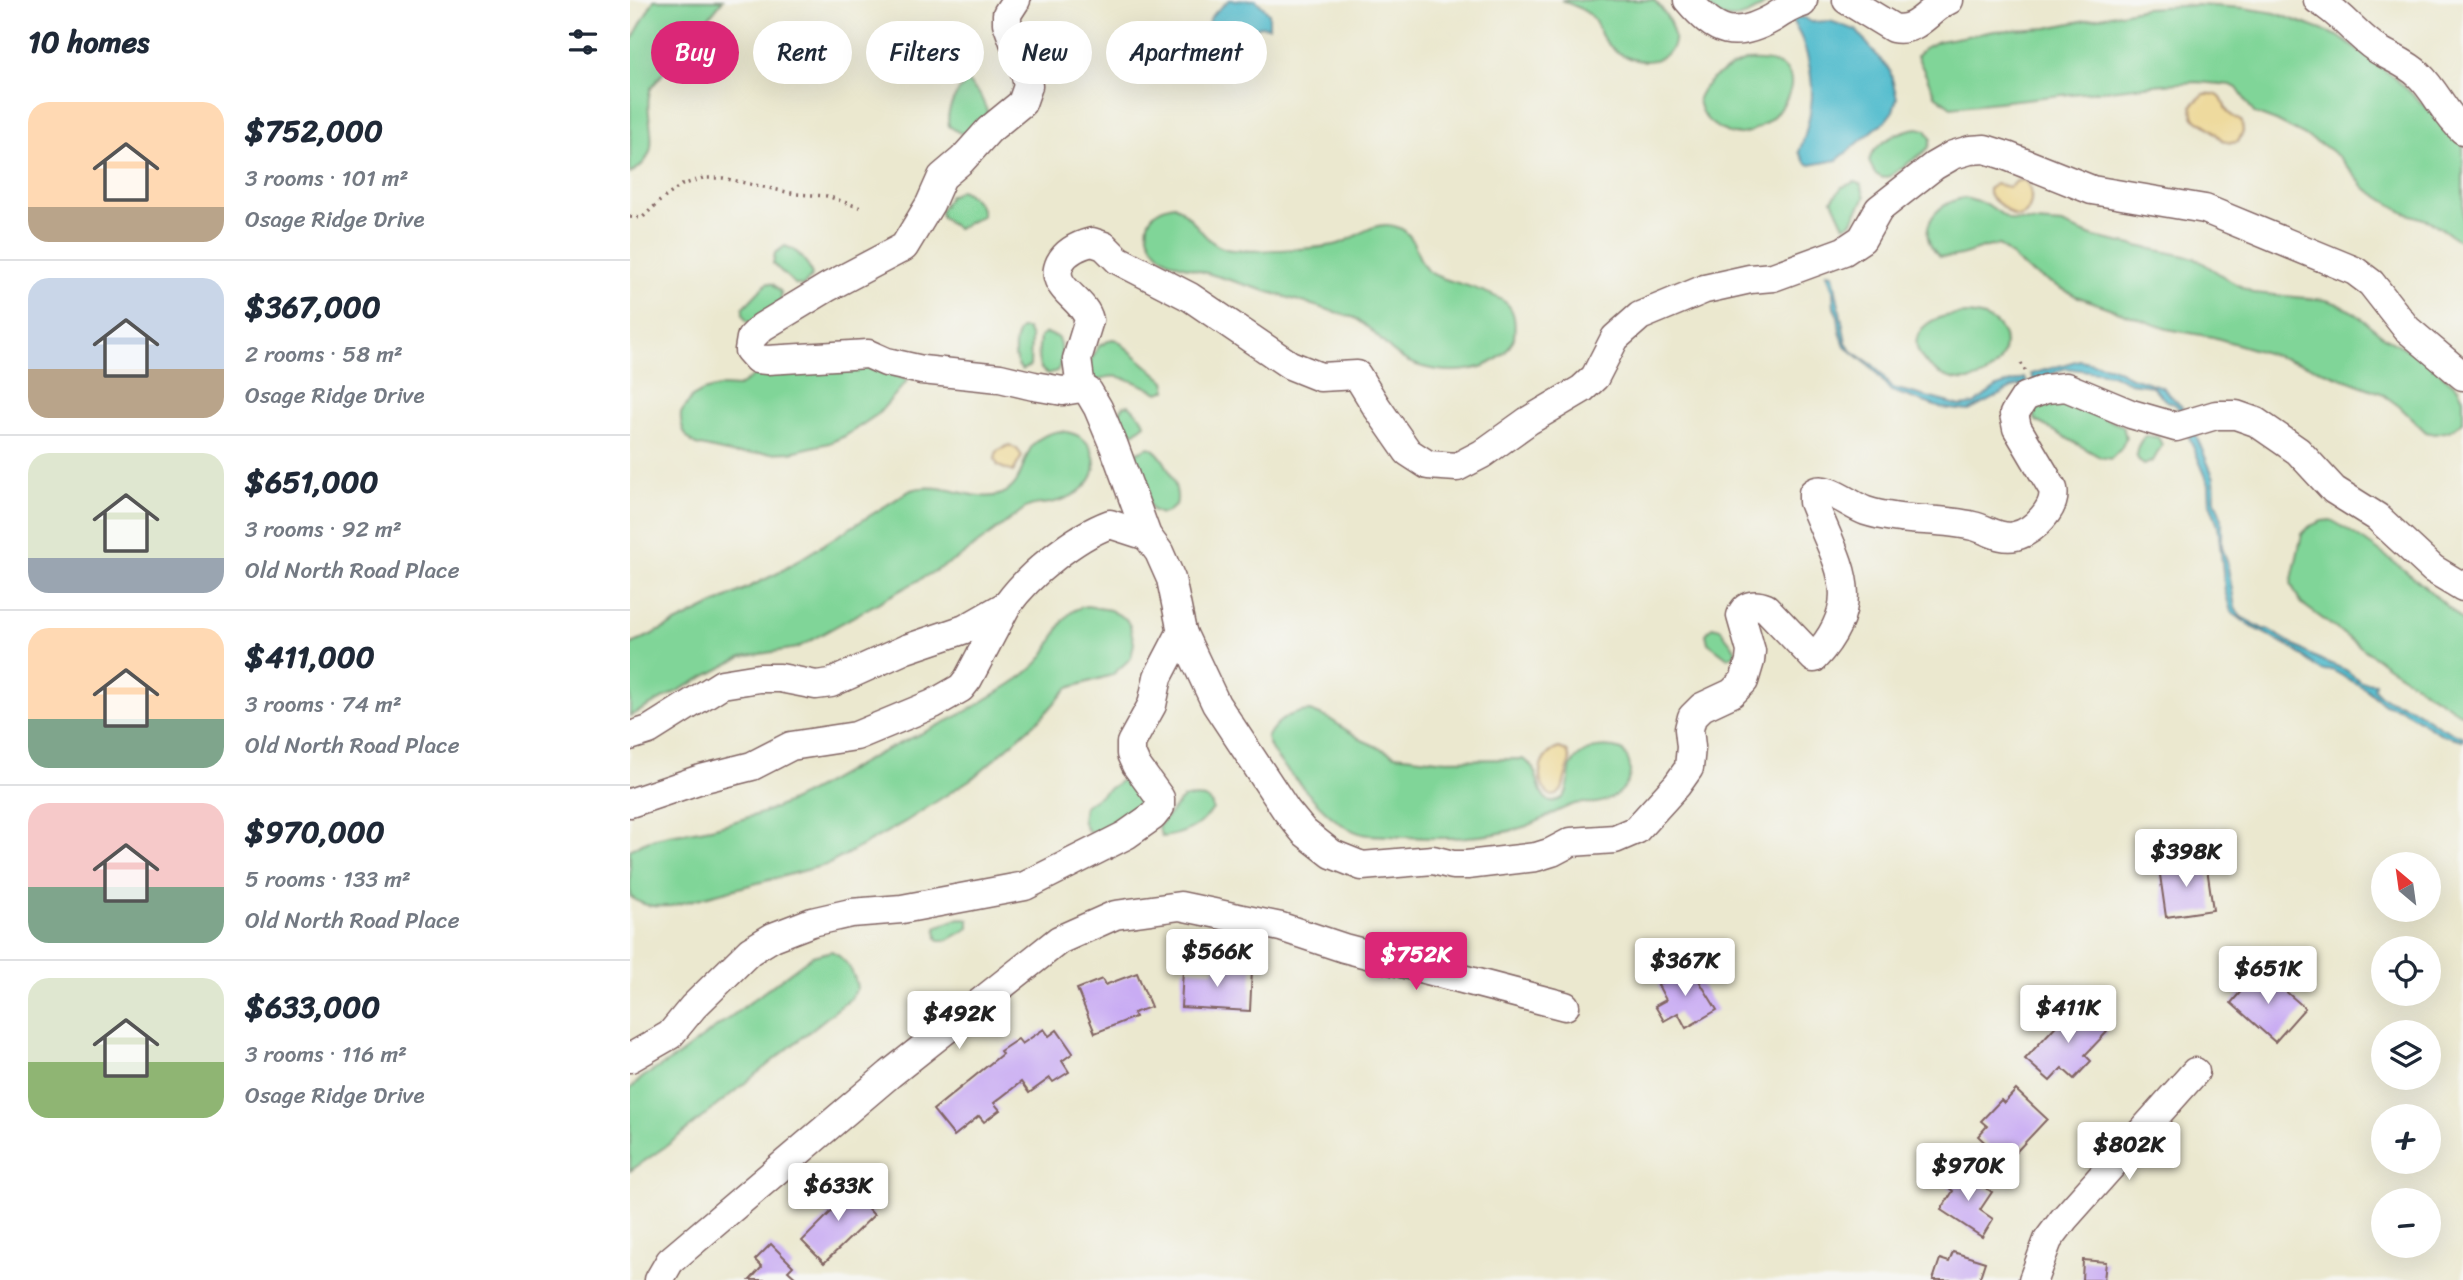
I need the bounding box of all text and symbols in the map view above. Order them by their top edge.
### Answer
text: 10 homes [28,15,149,69]
chip: Buy [651,21,739,84]
chip: Rent [753,21,852,84]
chip: Filters [866,21,984,84]
chip: New [998,21,1092,84]
chip: Apartment [1106,21,1267,84]
icon: filters [564,23,602,61]
text: $752,000 [245,104,383,158]
icon: home [84,130,168,214]
text: 3 rooms · 101 m² [245,158,409,199]
text: Osage Ridge Drive [245,199,425,240]
text: $367,000 [245,280,381,334]
icon: home [84,306,168,390]
text: 2 rooms · 58 m² [245,334,403,375]
text: Osage Ridge Drive [245,375,425,416]
text: $651,000 [245,455,378,509]
icon: home [84,481,168,565]
text: 3 rooms · 92 m² [245,509,402,550]
text: Old North Road Place [245,550,460,591]
text: $411,000 [245,630,375,684]
icon: home [84,656,168,740]
text: 3 rooms · 74 m² [245,684,402,725]
text: Old North Road Place [245,725,460,766]
text: $970,000 [245,805,385,859]
pin: $398K [2137,830,2235,889]
icon: home [84,831,168,915]
text: $398K [2151,831,2221,872]
north arrow [2371,852,2441,922]
map controls [2371,852,2441,1258]
text: 5 rooms · 133 m² [245,859,411,900]
text: Old North Road Place [245,900,460,941]
pin: $566K [1168,930,1266,989]
text: $566K [1182,931,1252,972]
pin: $752K [1367,932,1465,992]
text: $752K [1381,934,1451,975]
button: locate [2371,936,2441,1006]
pin: $367K [1636,939,1734,998]
text: $367K [1651,940,1719,981]
pin: $651K [2219,946,2317,1006]
text: $651K [2235,948,2301,989]
text: $633,000 [245,980,380,1034]
pin: $411K [2019,986,2117,1045]
text: $411K [2036,987,2100,1028]
pin: $492K [910,992,1008,1051]
text: $492K [923,993,995,1034]
icon: home [84,1006,168,1090]
button: layers [2371,1020,2441,1090]
text: 3 rooms · 116 m² [245,1034,407,1075]
text: Osage Ridge Drive [245,1075,425,1116]
button: + [2371,1104,2441,1174]
pin: $802K [2080,1122,2178,1182]
text: $802K [2093,1124,2165,1165]
pin: $970K [1919,1144,2017,1203]
text: $970K [1932,1145,2004,1186]
pin: $633K [789,1164,887,1223]
text: $633K [804,1165,872,1206]
button: − [2371,1188,2441,1258]

